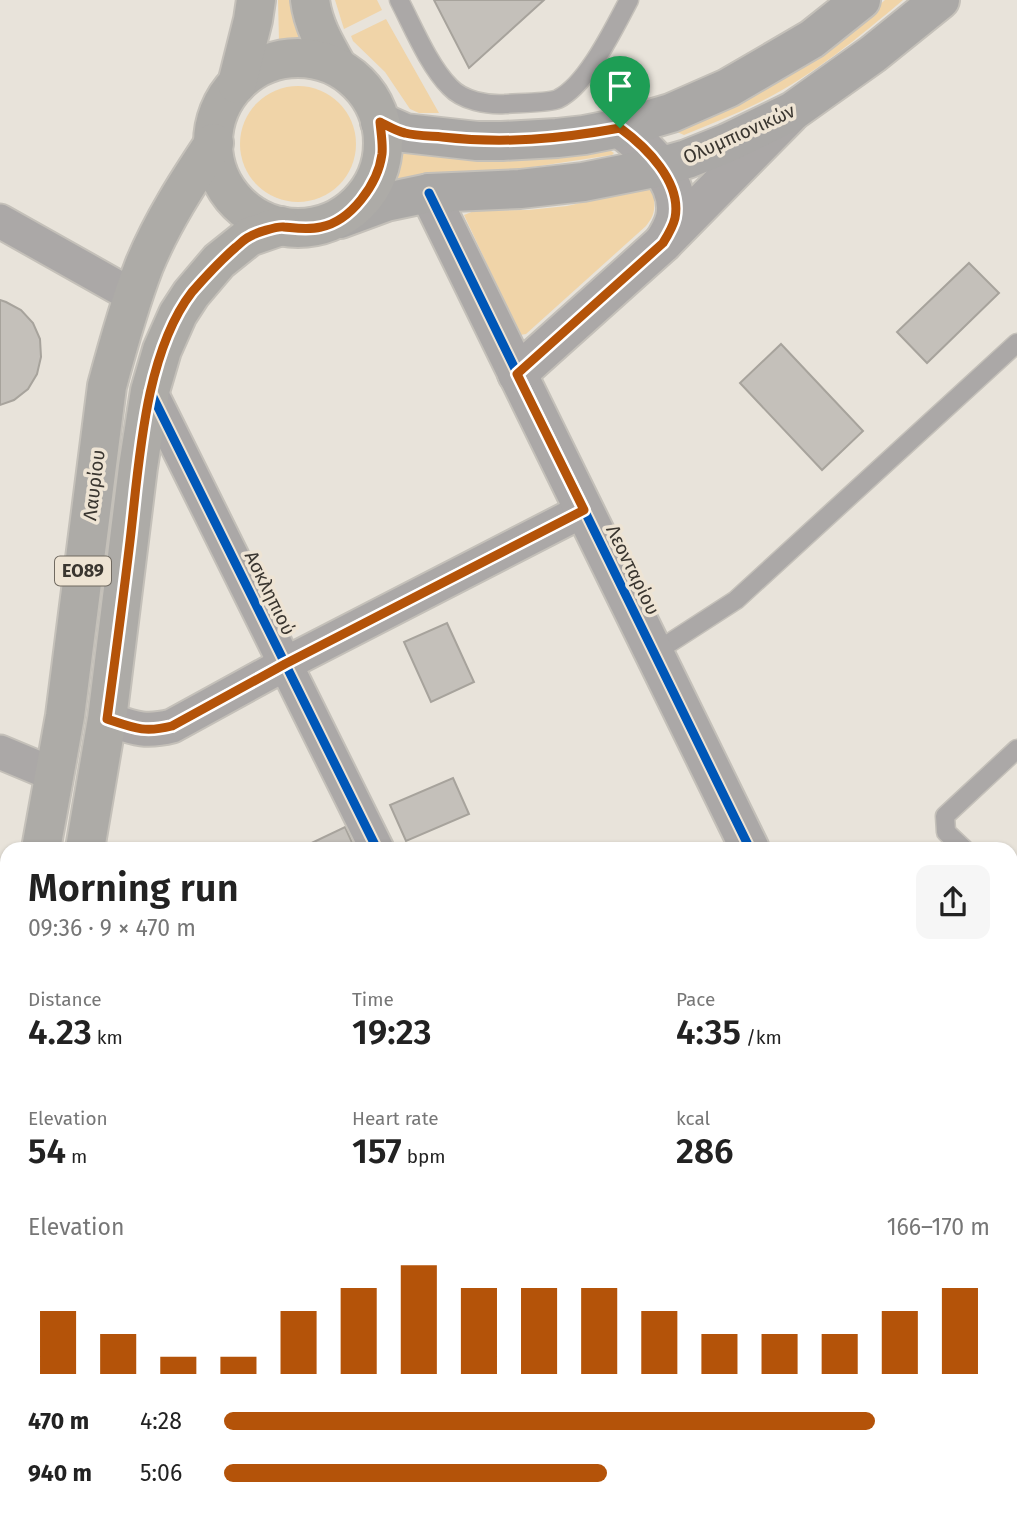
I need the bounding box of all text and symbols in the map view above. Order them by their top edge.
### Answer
pin [590,56,650,128]
icon: arrive [601,67,639,105]
street label: Ολυμπιονικών [680,99,798,169]
street label: Λαυρίου [78,448,110,522]
street label: Λεονταρίου [601,521,665,619]
street label: Ασκληπιού [240,547,300,639]
road number: ΕΟ89 [55,556,111,586]
text: Morning run [28,865,239,911]
button: share [916,865,990,939]
text: 09:36 · 9 × 470 m [28,914,196,942]
text: Distance [28,988,102,1011]
text: Time [352,988,394,1011]
text: Pace [676,988,715,1011]
text: 4.23 [28,1011,92,1053]
text: 19:23 [352,1011,431,1053]
text: 4:35 [676,1011,741,1053]
text: km [92,1026,123,1049]
text: /km [741,1026,782,1049]
text: Elevation [28,1107,108,1130]
text: Heart rate [352,1107,439,1130]
text: kcal [676,1107,710,1130]
text: 54 [28,1130,66,1172]
text: 157 [352,1130,402,1172]
text: 286 [676,1130,733,1172]
text: m [66,1145,87,1168]
text: bpm [402,1145,446,1168]
text: Elevation [28,1213,124,1241]
text: 166–170 m [887,1213,990,1241]
text: 470 m [28,1407,89,1435]
text: 4:28 [140,1407,182,1435]
text: 940 m [28,1459,92,1487]
text: 5:06 [140,1459,182,1487]

